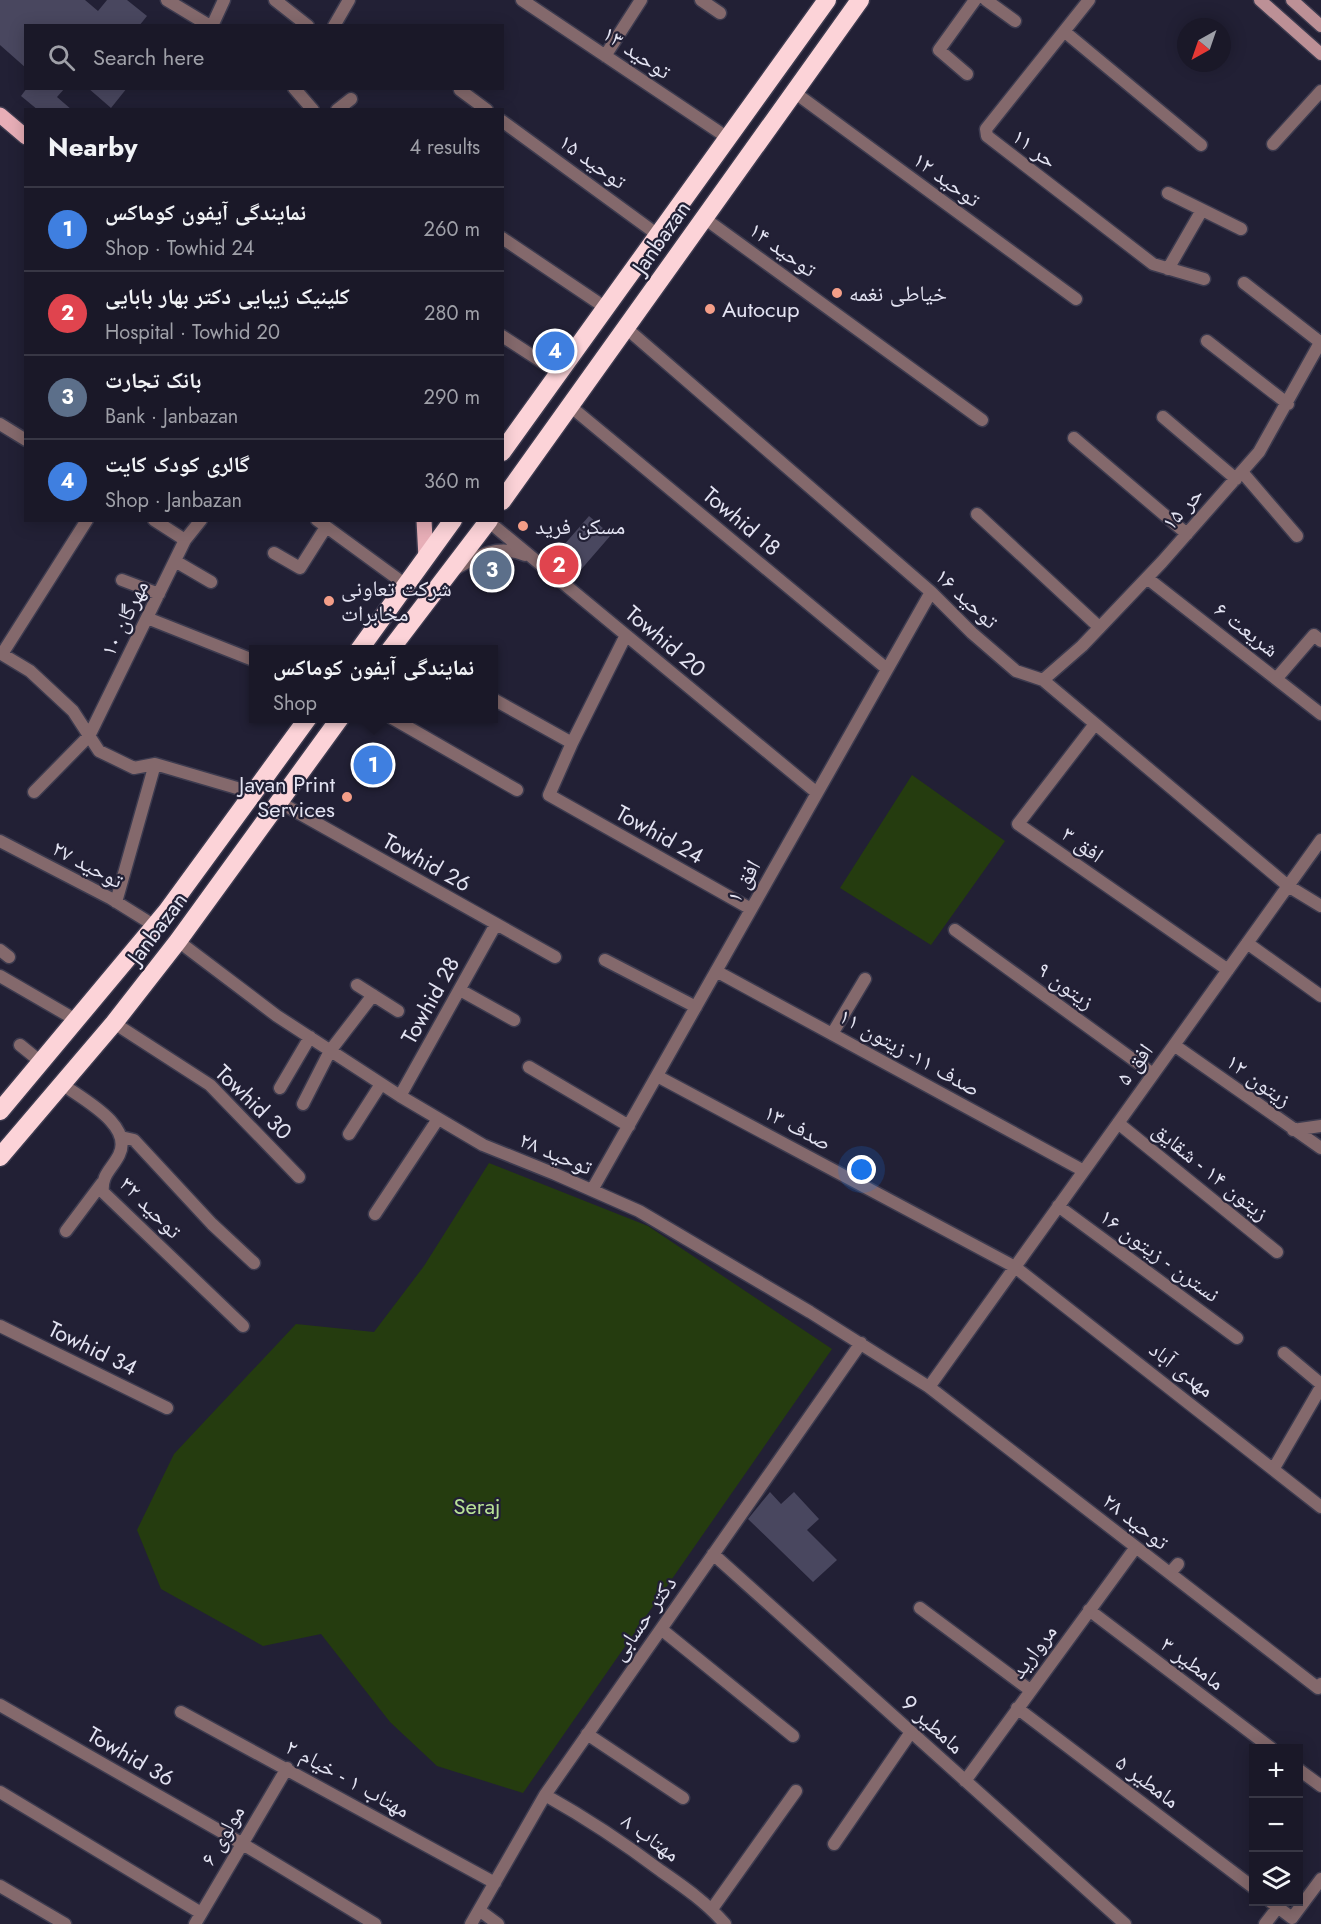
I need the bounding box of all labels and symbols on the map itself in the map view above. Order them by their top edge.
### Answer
street label: توحید ۱۳ [596,17,678,87]
north arrow [1177,18,1231,72]
street label: حر ۱۱ [1006,120,1064,176]
street label: توحید ۱۵ [553,126,634,197]
street label: توحید ۱۲ [907,144,988,215]
street label: Janbazan [622,194,698,283]
street label: توحید ۱۴ [743,214,824,285]
place label: خیاطی نغمه [849,277,947,309]
marker: خیاطی نغمه [830,286,844,300]
place label: Autocup [722,293,800,325]
marker: Autocup [703,302,717,316]
pin: 4 [536,328,574,374]
street label: Towhid 18 [696,479,788,563]
street label: حر ۱۵ [1154,479,1210,537]
place label: مسکن فرید [535,510,625,542]
marker: مسکن فرید [516,519,530,533]
pin: 2 [540,542,578,588]
pin: 3 [472,548,512,592]
street label: توحید ۱۶ [928,560,1006,636]
place label: شرکت تعاونی مخابرات [341,572,452,629]
street label: مهرگان ۱۰ [92,574,156,662]
street label: شریعت ۶ [1208,593,1286,665]
marker: شرکت تعاونی مخابرات [322,594,336,608]
street label: Towhid 20 [619,598,713,684]
pin: 1 [354,742,392,788]
place label: Javan Print Services [236,768,336,825]
marker: Javan Print Services [340,790,354,804]
street label: Towhid 24 [610,797,710,871]
street label: افق ۳ [1055,818,1111,870]
street label: Towhid 26 [377,825,477,899]
street label: توحید ۲۷ [47,832,130,896]
street label: افق ۱ [718,853,768,909]
street label: Janbazan [118,885,195,973]
street label: Towhid 28 [393,950,467,1050]
street label: زیتون ۹ [1031,953,1101,1017]
street label: صدف ۱۱- زیتون ۱۱ [833,1000,987,1104]
street label: افق ۵ [1108,1036,1160,1092]
street label: زیتون ۱۲ [1220,1045,1298,1115]
street label: Towhid 30 [208,1057,300,1147]
street label: صدف ۱۳ [758,1096,838,1158]
street label: زیتون ۱۴ - شقایق [1146,1114,1276,1228]
street label: توحید ۲۸ [515,1123,598,1183]
your location [847,1155,876,1184]
street label: توحید ۳۲ [113,1169,190,1246]
street label: نسترن - زیتون ۱۶ [1093,1200,1227,1310]
street label: Towhid 34 [43,1313,143,1383]
street label: مهدی آباد [1143,1333,1221,1405]
street label: توحید ۲۸ [1096,1485,1176,1557]
park label: Seraj [453,1490,501,1522]
street label: دکتر حسابی [602,1569,684,1667]
street label: مروارید [1002,1617,1064,1685]
street label: مامطیر ۳ [1154,1628,1232,1698]
street label: مامطیر 9 [894,1687,972,1761]
street label: Towhid 36 [82,1718,180,1794]
street label: مهتاب ۱ - خیام ۲ [280,1731,416,1825]
street label: مامطیر ۵ [1109,1746,1187,1816]
street label: مولوی ۶ [192,1799,252,1871]
street label: مهتاب ۸ [615,1805,687,1869]

